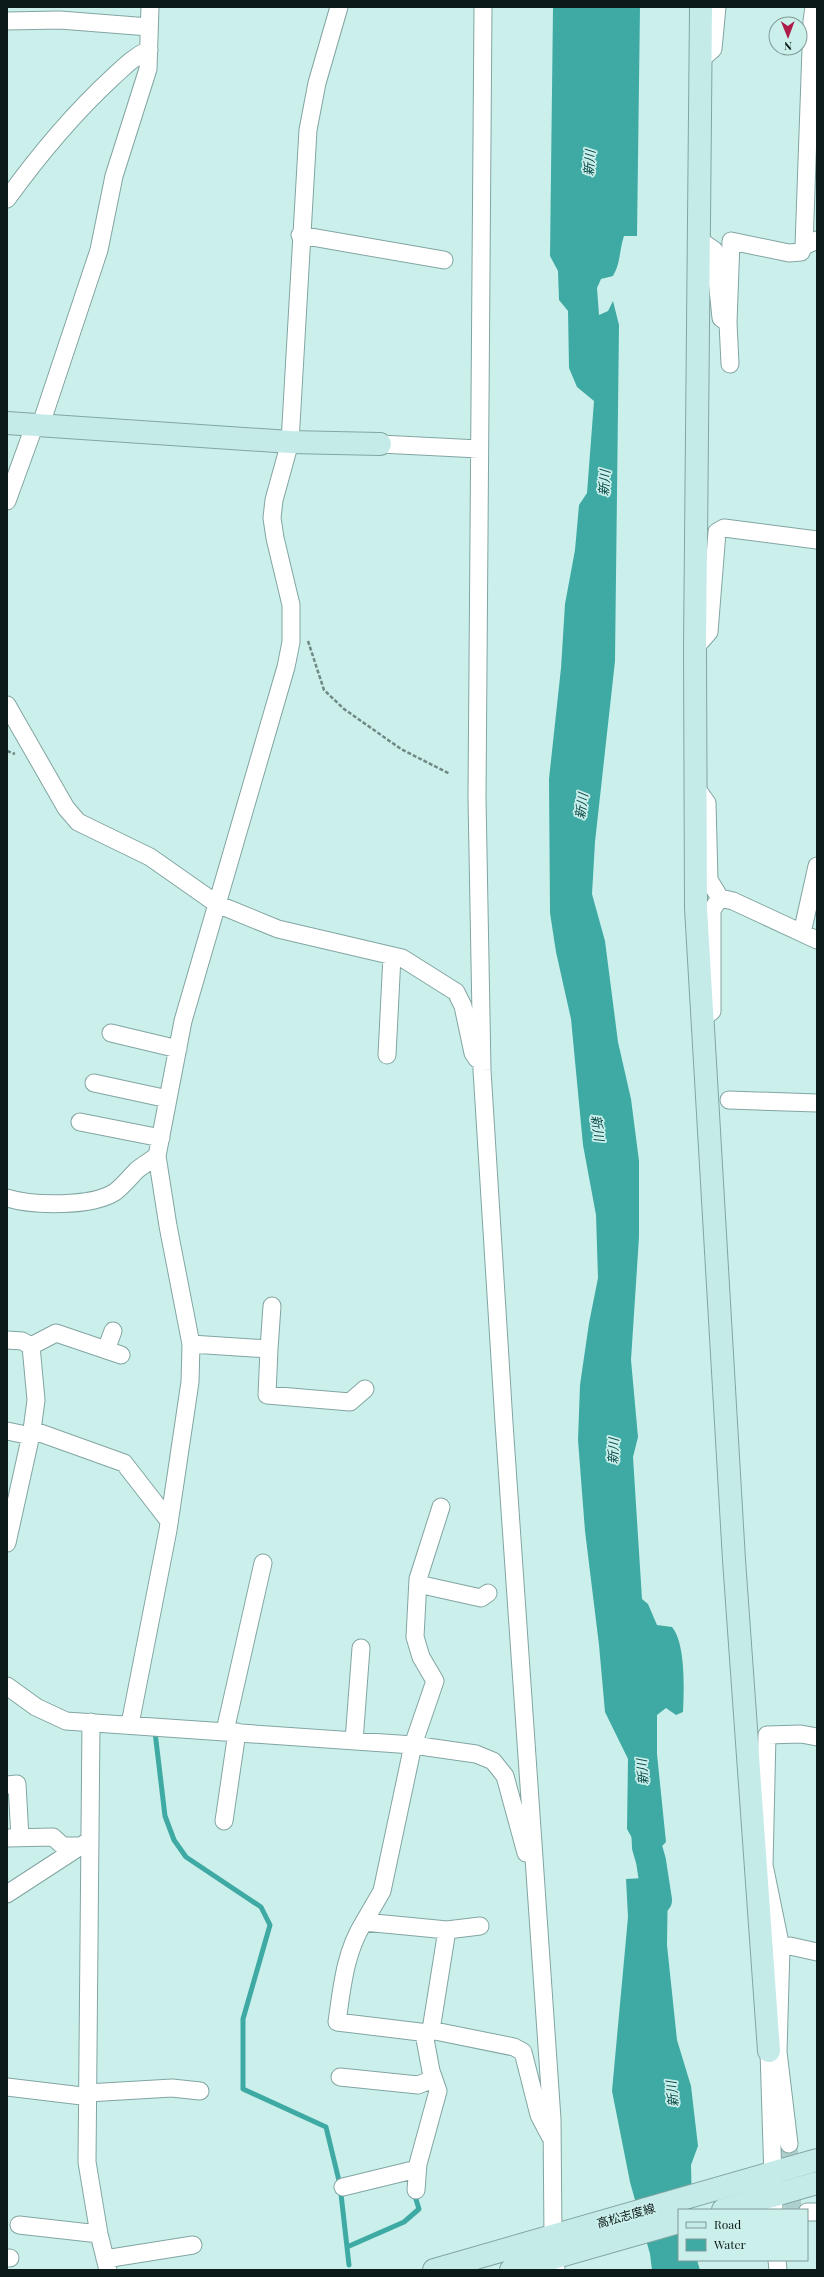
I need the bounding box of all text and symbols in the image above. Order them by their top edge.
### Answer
north arrow [768,16,808,56]
text: N [784,39,792,54]
water label: 新川 [579,147,598,177]
water label: 新川 [594,468,613,496]
water label: 新川 [570,790,591,820]
water label: 新川 [588,1114,609,1144]
water label: 新川 [604,1436,622,1464]
water label: 新川 [632,1756,651,1786]
water label: 新川 [661,2078,681,2108]
street label: 高松志度線 [595,2199,657,2231]
legend [678,2209,808,2261]
text: Road [714,2216,741,2232]
text: Water [713,2236,747,2252]

